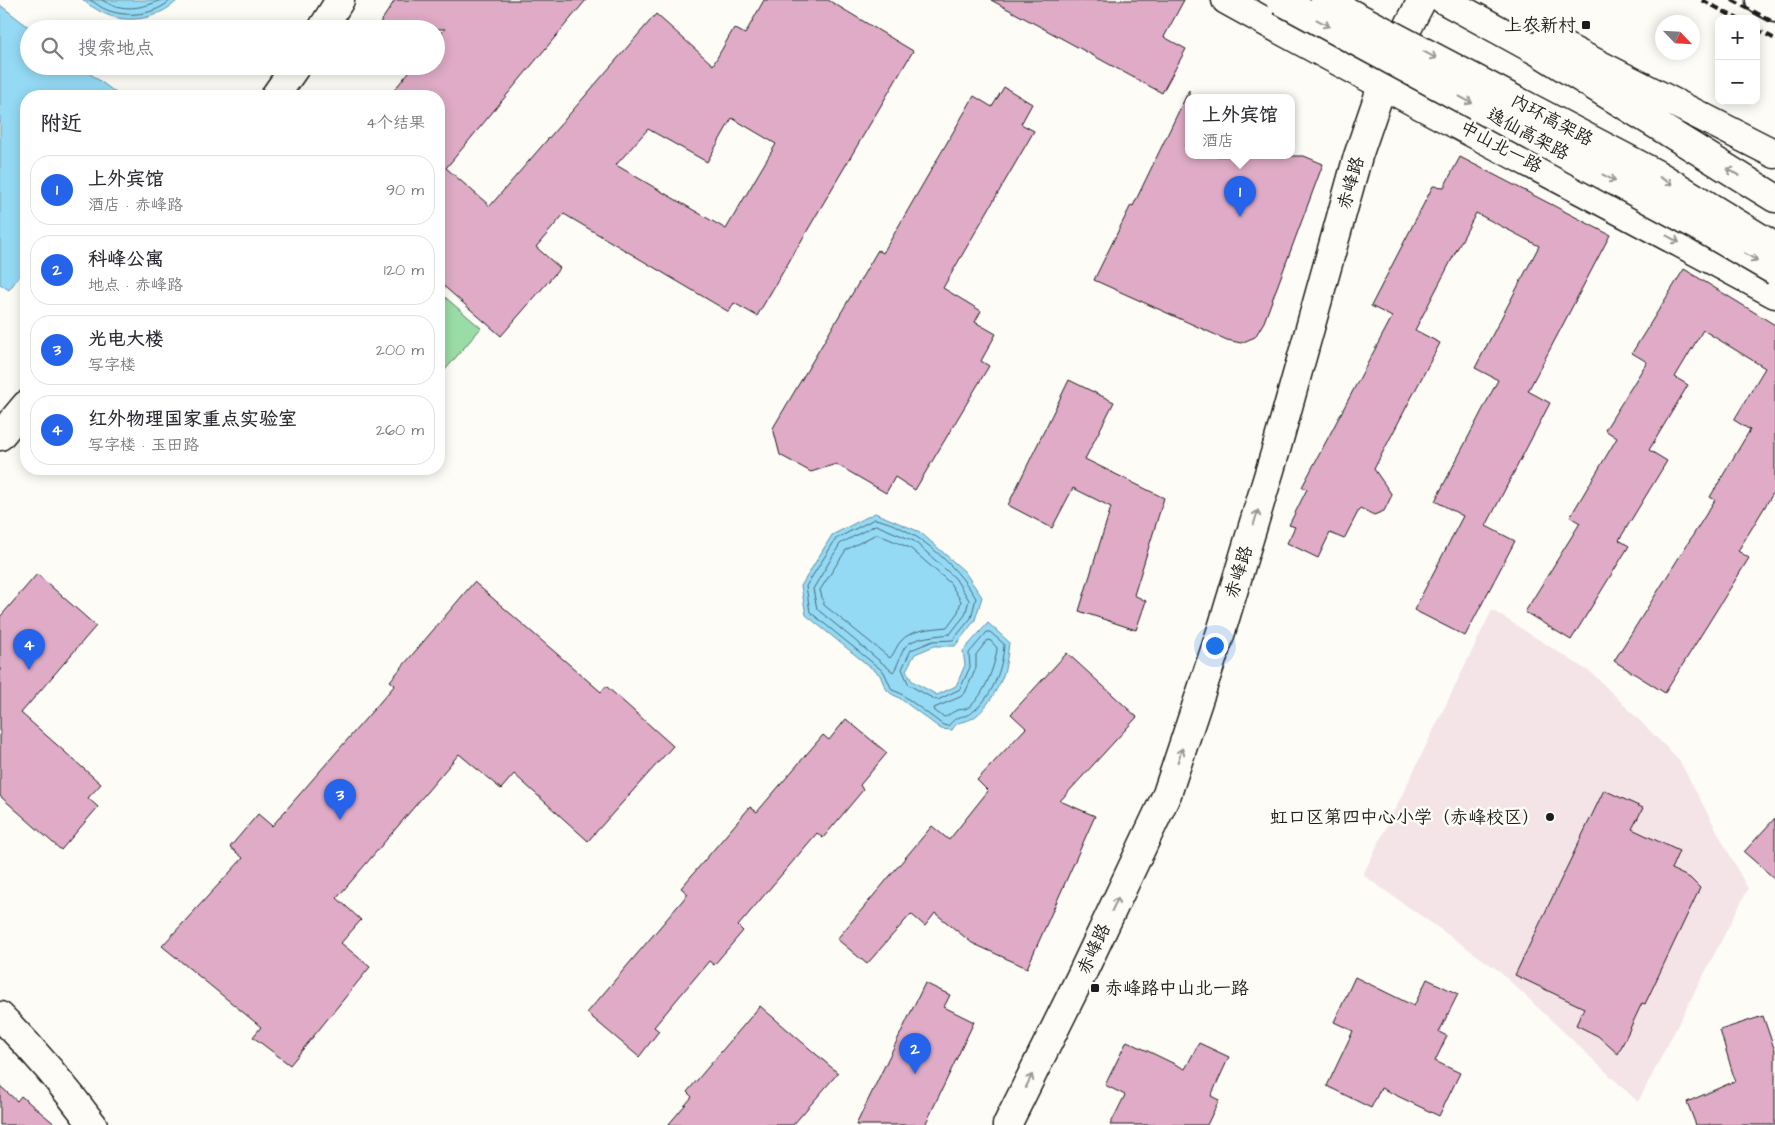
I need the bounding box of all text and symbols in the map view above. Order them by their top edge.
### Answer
place label: 上农新村 [1504,13,1576,38]
north arrow [1655,15,1700,60]
map controls [1715,15,1760,105]
button: + [1715,15,1760,60]
one-way arrow [1315,19,1330,28]
marker: 上农新村 [1580,19,1592,31]
search box [20,20,445,75]
icon: search [38,34,66,62]
text: 搜索地点 [78,35,154,62]
one-way arrow [1422,51,1437,60]
button: − [1715,60,1760,105]
street label: 内环高架路 [1506,88,1598,152]
popup [1185,94,1295,159]
one-way arrow [1458,96,1473,106]
text: 上外宾馆 [1202,102,1278,129]
street label: 逸仙高架路 [1482,102,1574,166]
text: 附近 [40,109,82,138]
text: 4个结果 [366,112,425,134]
street label: 中山北一路 [1455,115,1547,179]
text: 酒店 [1202,130,1234,152]
street label: 赤峰路 [1332,154,1370,212]
text: 上外宾馆 [88,166,164,193]
one-way arrow [1727,167,1741,177]
one-way arrow [1601,174,1616,183]
pin: 1 [1224,176,1256,217]
one-way arrow [1659,176,1673,186]
text: 1 [56,179,58,201]
text: 90 m [386,179,424,201]
text: 酒店 · 赤峰路 [88,194,183,216]
one-way arrow [1666,234,1680,244]
text: 科峰公寓 [88,246,164,273]
one-way arrow [1743,252,1758,262]
text: 2 [52,259,62,281]
text: 120 m [384,259,424,281]
text: 地点 · 赤峰路 [88,274,183,296]
text: 光电大楼 [88,326,164,353]
text: 3 [53,339,61,361]
text: 200 m [376,339,424,361]
text: 写字楼 [88,354,136,376]
text: 红外物理国家重点实验室 [88,406,297,433]
text: 4 [52,419,62,441]
text: 260 m [376,419,424,441]
text: 写字楼 · 玉田路 [88,434,199,456]
one-way arrow [1251,509,1261,525]
street label: 赤峰路 [1219,543,1259,601]
pin: 4 [13,629,45,670]
your location [1202,633,1228,659]
one-way arrow [1176,748,1185,763]
pin: 3 [324,779,356,820]
place label: 虹口区第四中心小学（赤峰校区） [1270,805,1540,830]
marker: 虹口区第四中心小学（赤峰校区） [1544,811,1556,823]
one-way arrow [1111,897,1120,912]
street label: 赤峰路 [1071,919,1117,979]
place label: 赤峰路中山北一路 [1105,976,1249,1001]
marker: 赤峰路中山北一路 [1089,982,1101,994]
pin: 2 [899,1033,931,1074]
one-way arrow [1025,1074,1034,1089]

